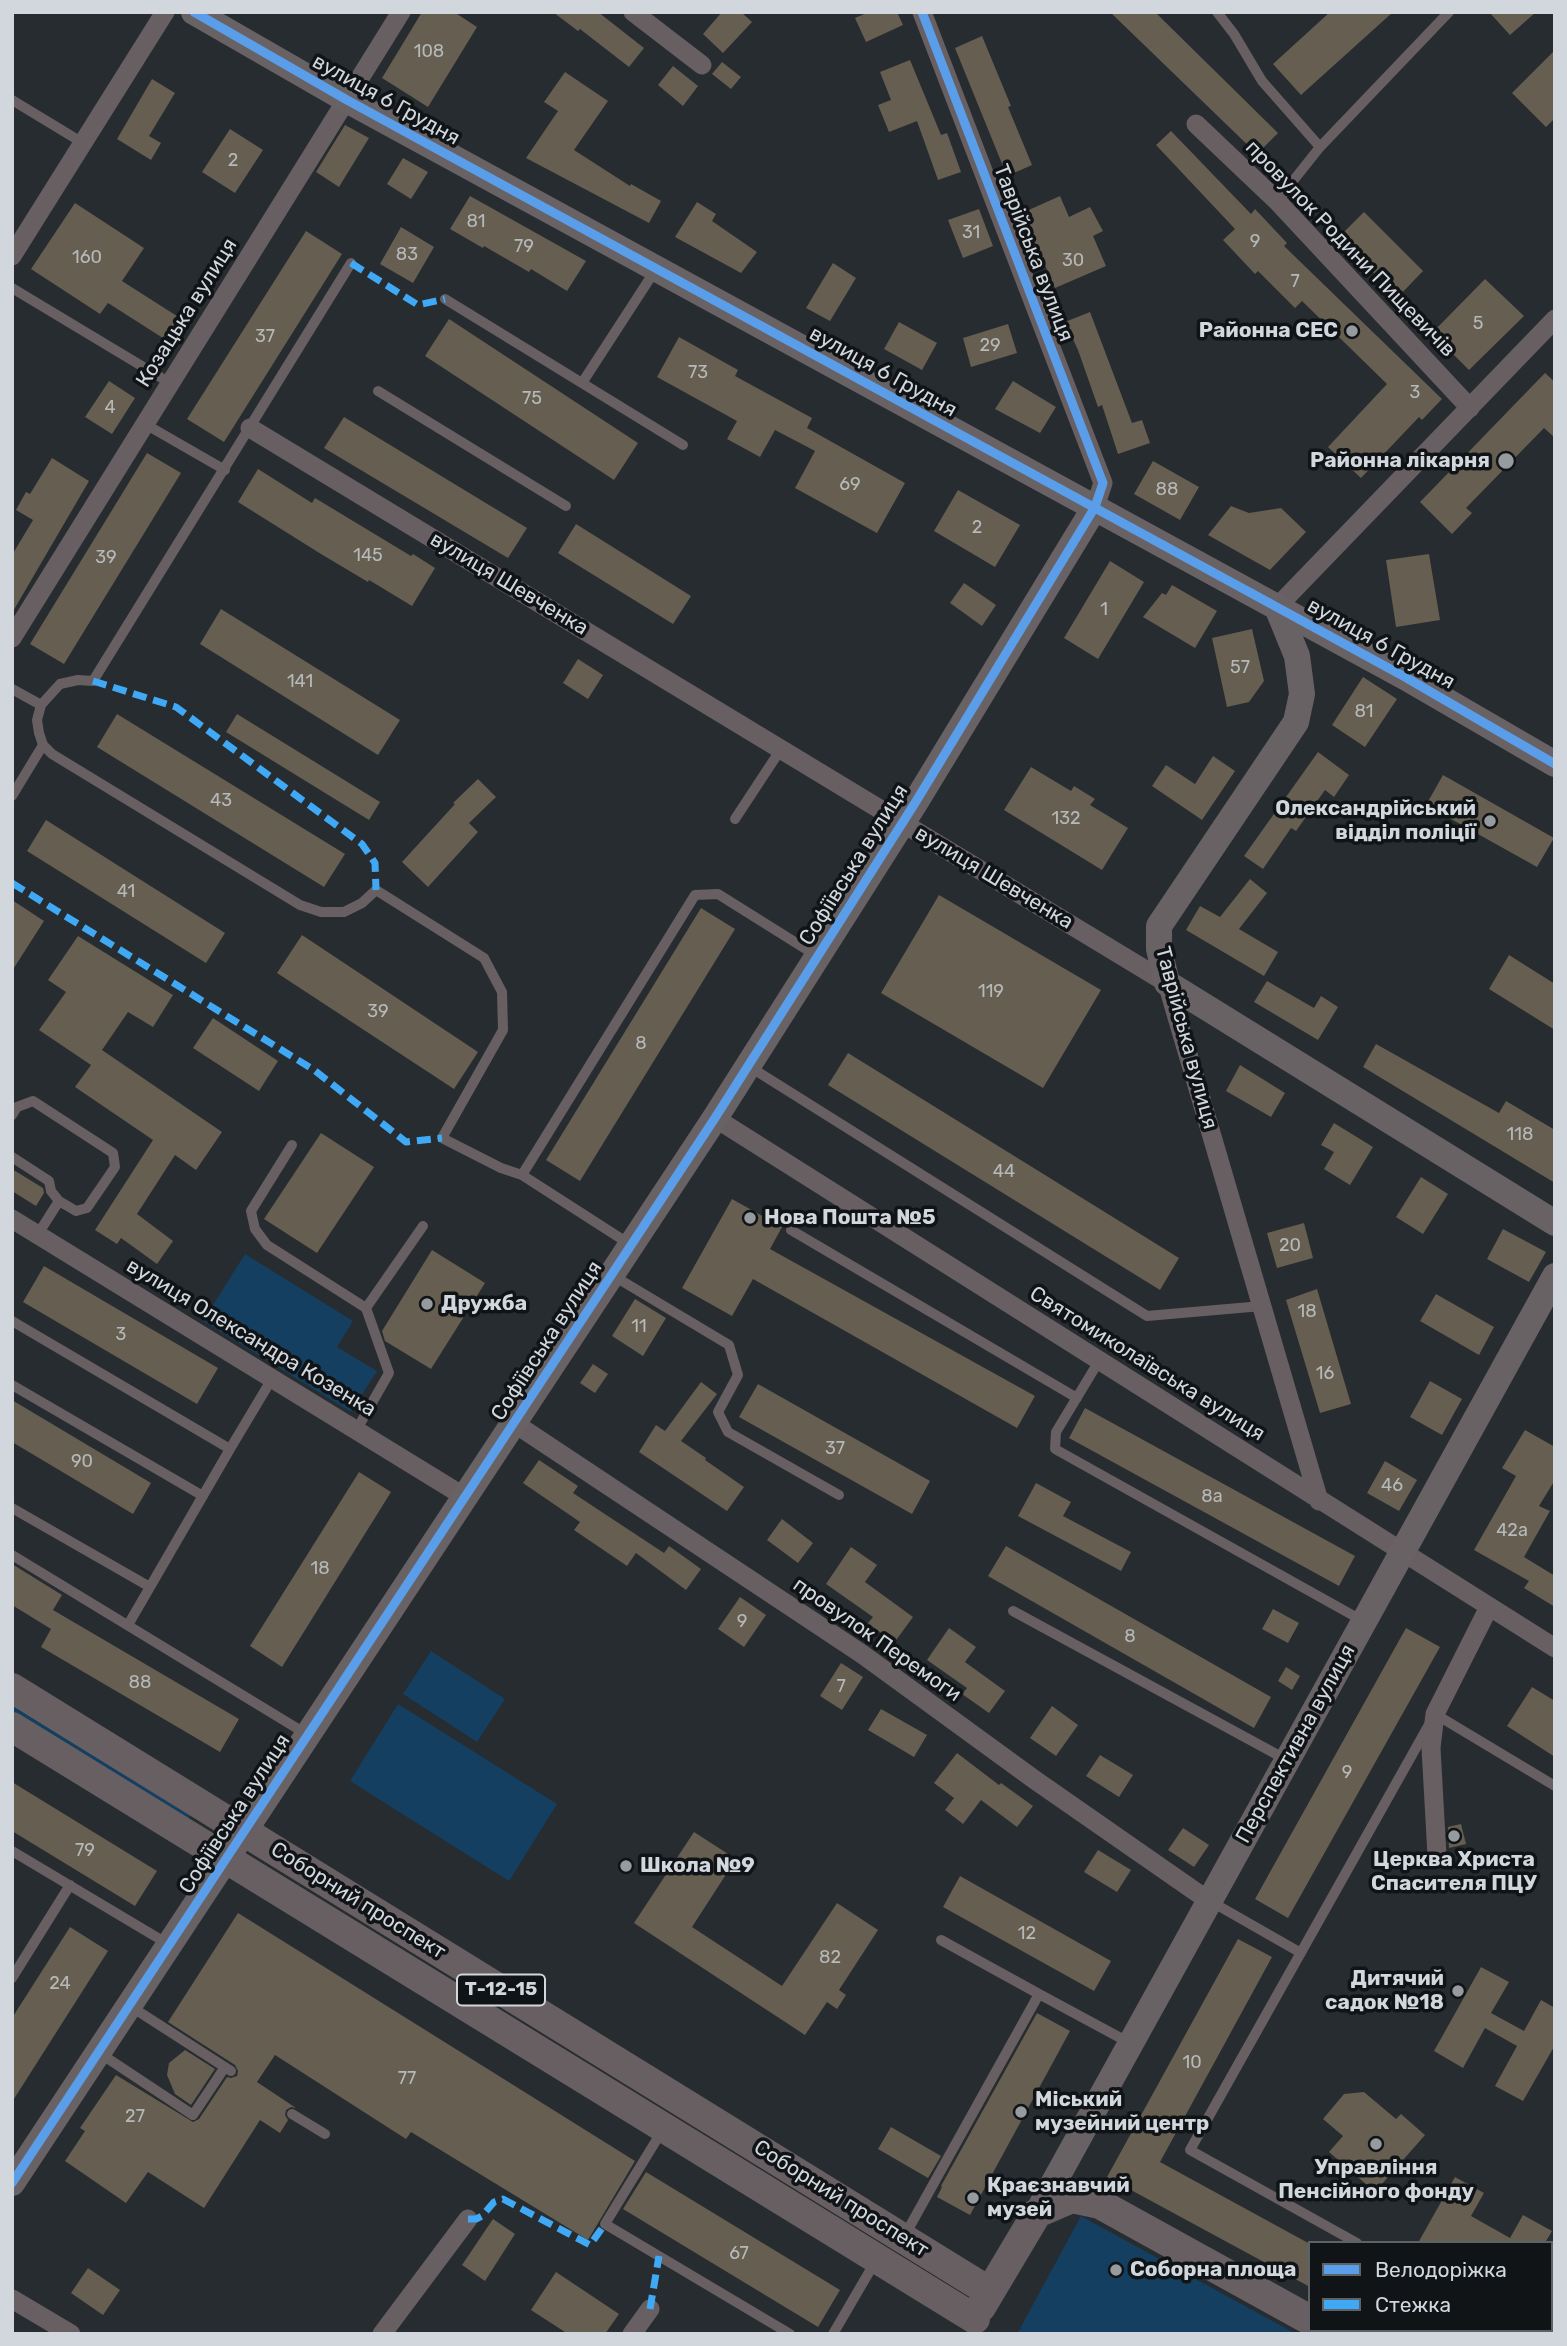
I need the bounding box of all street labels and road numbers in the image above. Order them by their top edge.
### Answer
street label: вулиця 6 Грудня [308,49,464,151]
street label: провулок Родини Пищевичів [1240,135,1460,363]
street label: Таврійська вулиця [988,161,1078,345]
street label: Козацька вулиця [131,234,243,392]
street label: вулиця 6 Грудня [805,321,961,423]
street label: вулиця Шевченка [425,527,593,641]
street label: вулиця 6 Грудня [1303,593,1459,695]
street label: Софіївська вулиця [794,780,914,950]
street label: вулиця Шевченка [910,821,1078,935]
street label: Таврійська вулиця [1149,944,1223,1132]
street label: вулиця Олександра Козенка [122,1253,380,1423]
street label: Софіївська вулиця [486,1256,608,1426]
street label: Святомиколаївська вулиця [1025,1281,1269,1447]
street label: провулок Перемоги [788,1572,966,1708]
street label: Перспективна вулиця [1231,1640,1361,1848]
street label: Софіївська вулиця [174,1729,296,1899]
street label: Соборний проспект [266,1837,450,1965]
road number: Т-12-15 [457,1974,545,2006]
street label: Соборний проспект [749,2135,933,2263]

